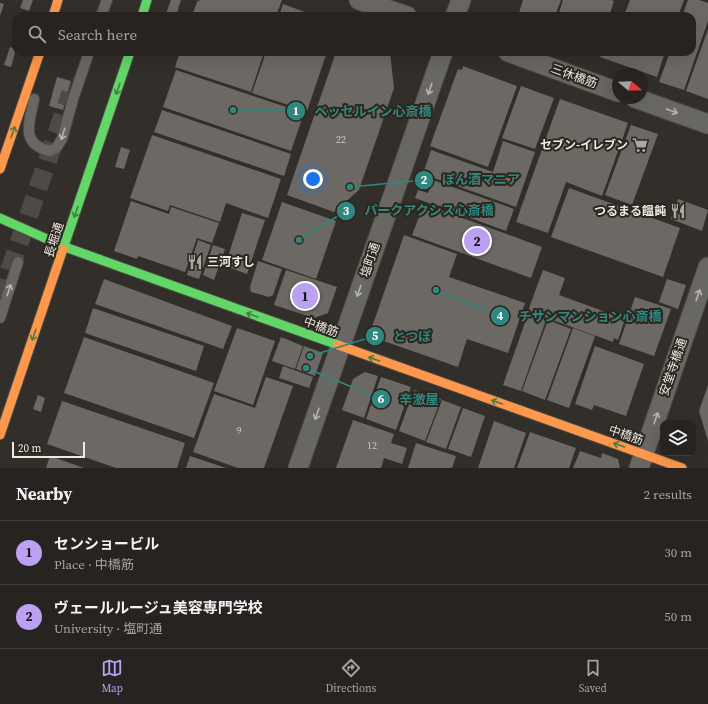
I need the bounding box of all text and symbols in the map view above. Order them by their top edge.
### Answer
search box [12,12,696,56]
icon: search [26,23,48,45]
text: Search here [58,24,137,45]
street label: 三休橋筋 [549,60,599,92]
north arrow [612,68,648,104]
one-way arrow [426,82,434,94]
one-way arrow [113,83,121,95]
callout: ベッセルイン心斎橋 [286,99,439,124]
text: 1 [293,103,299,119]
text: ベッセルイン心斎橋 [314,103,432,120]
one-way arrow [665,108,677,116]
one-way arrow [9,126,17,138]
one-way arrow [59,127,66,140]
house number: 22 [336,133,346,146]
supermarket icon: セブン-イレブン [631,136,649,154]
place label: セブン-イレブン [540,137,628,153]
callout: ぽん酒マニア [414,167,528,192]
your location [303,169,323,189]
text: ぽん酒マニア [442,171,520,188]
text: 2 [421,172,428,188]
callout: パークアクシス心斎橋 [336,198,502,223]
text: パークアクシス心斎橋 [364,202,494,219]
restaurant icon: つるまる饂飩 [669,202,687,220]
text: 3 [343,203,350,219]
place label: つるまる饂飩 [594,203,666,219]
one-way arrow [72,206,79,219]
street label: 長堀通 [41,220,67,260]
pin: 2 [464,226,490,256]
street label: 塩町通 [357,240,383,280]
restaurant icon: 三河すし [186,253,204,271]
place label: 三河すし [207,254,255,270]
pin: 1 [292,281,318,311]
one-way arrow [6,284,13,297]
one-way arrow [355,284,363,296]
one-way arrow [695,289,702,302]
callout: チサンマンション心斎橋 [490,304,669,329]
text: 4 [497,308,504,324]
text: チサンマンション心斎橋 [518,308,662,325]
one-way arrow [246,310,258,318]
street label: 中橋筋 [301,313,341,341]
callout: とつぼ [365,324,440,349]
text: 5 [372,328,379,344]
text: とつぼ [393,328,431,345]
one-way arrow [30,329,38,341]
street label: 安堂寺橋通 [656,336,690,398]
one-way arrow [369,354,381,362]
callout: 辛激屋 [371,387,446,412]
text: 6 [378,391,385,407]
text: 辛激屋 [399,391,439,408]
one-way arrow [490,398,503,405]
one-way arrow [313,407,320,420]
one-way arrow [653,412,660,425]
map controls [660,420,696,456]
button: layers [660,420,696,456]
street label: 中橋筋 [606,422,646,448]
house number: 9 [237,424,242,437]
house number: 12 [367,439,377,452]
scale bar [12,440,85,459]
text: 20 m [18,441,41,456]
one-way arrow [614,441,626,449]
text: Nearby [16,482,72,506]
text: 2 results [644,486,692,503]
text: センショービル [54,533,159,554]
text: 1 [25,544,33,561]
text: 30 m [664,544,692,561]
text: Place · 中橋筋 [54,556,134,573]
text: ヴェールルージュ美容専門学校 [54,597,263,618]
text: 2 [25,608,33,625]
text: 50 m [664,608,692,625]
text: University · 塩町通 [54,620,162,637]
tab: Map [101,657,123,696]
tab: Directions [325,657,376,696]
tab: Saved [579,657,607,696]

